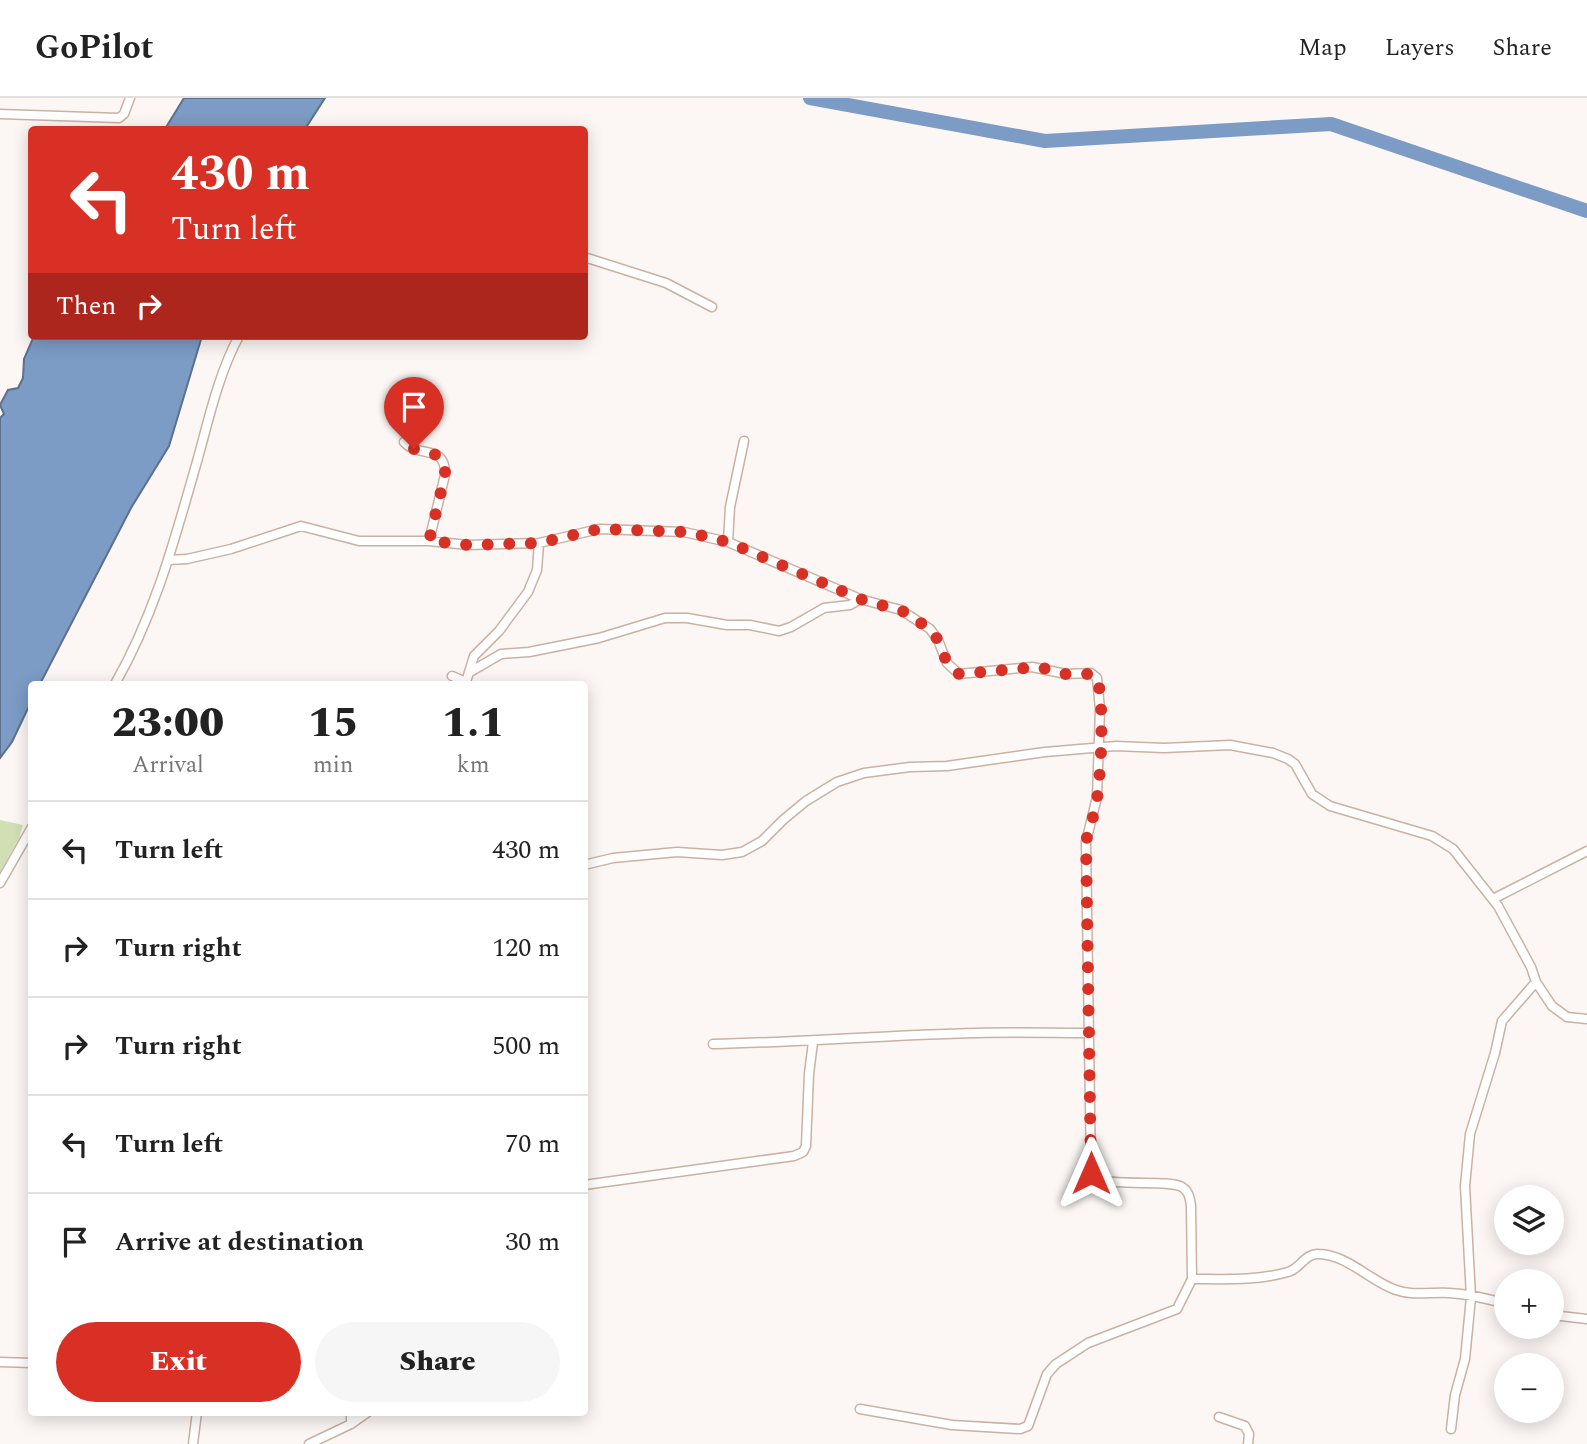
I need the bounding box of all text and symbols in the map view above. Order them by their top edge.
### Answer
text: GoPilot [35,23,154,73]
text: Map [1298,30,1347,66]
text: Layers [1385,30,1455,66]
text: Share [1493,30,1552,66]
text: 430 m [171,137,310,212]
icon: left [56,154,147,245]
text: Turn left [171,205,297,254]
text: Then [56,286,116,326]
icon: right [130,287,168,325]
pin [384,377,444,449]
icon: arrive [395,388,433,426]
text: 23:00 [112,692,224,755]
text: 15 [308,692,358,755]
text: 1.1 [442,692,504,755]
text: Arrival [132,748,204,783]
text: min [313,748,353,783]
text: km [457,748,489,783]
text: Turn left [115,830,223,870]
text: 430 m [492,830,560,870]
icon: left [56,831,94,869]
text: Turn right [115,928,242,968]
text: 120 m [492,928,560,968]
icon: right [56,929,94,967]
text: Turn right [115,1026,242,1066]
text: 500 m [492,1026,560,1066]
icon: right [56,1027,94,1065]
text: Turn left [115,1124,223,1164]
text: 70 m [505,1124,560,1164]
icon: left [56,1125,94,1163]
position arrow [1054,1136,1128,1210]
map controls [1494,1185,1564,1423]
button: layers [1494,1185,1564,1255]
text: Arrive at destination [115,1222,364,1262]
text: 30 m [505,1222,560,1262]
icon: arrive [56,1223,94,1261]
button: + [1494,1269,1564,1339]
button: Exit [56,1322,301,1402]
button: Share [315,1322,560,1402]
button: − [1494,1353,1564,1423]

